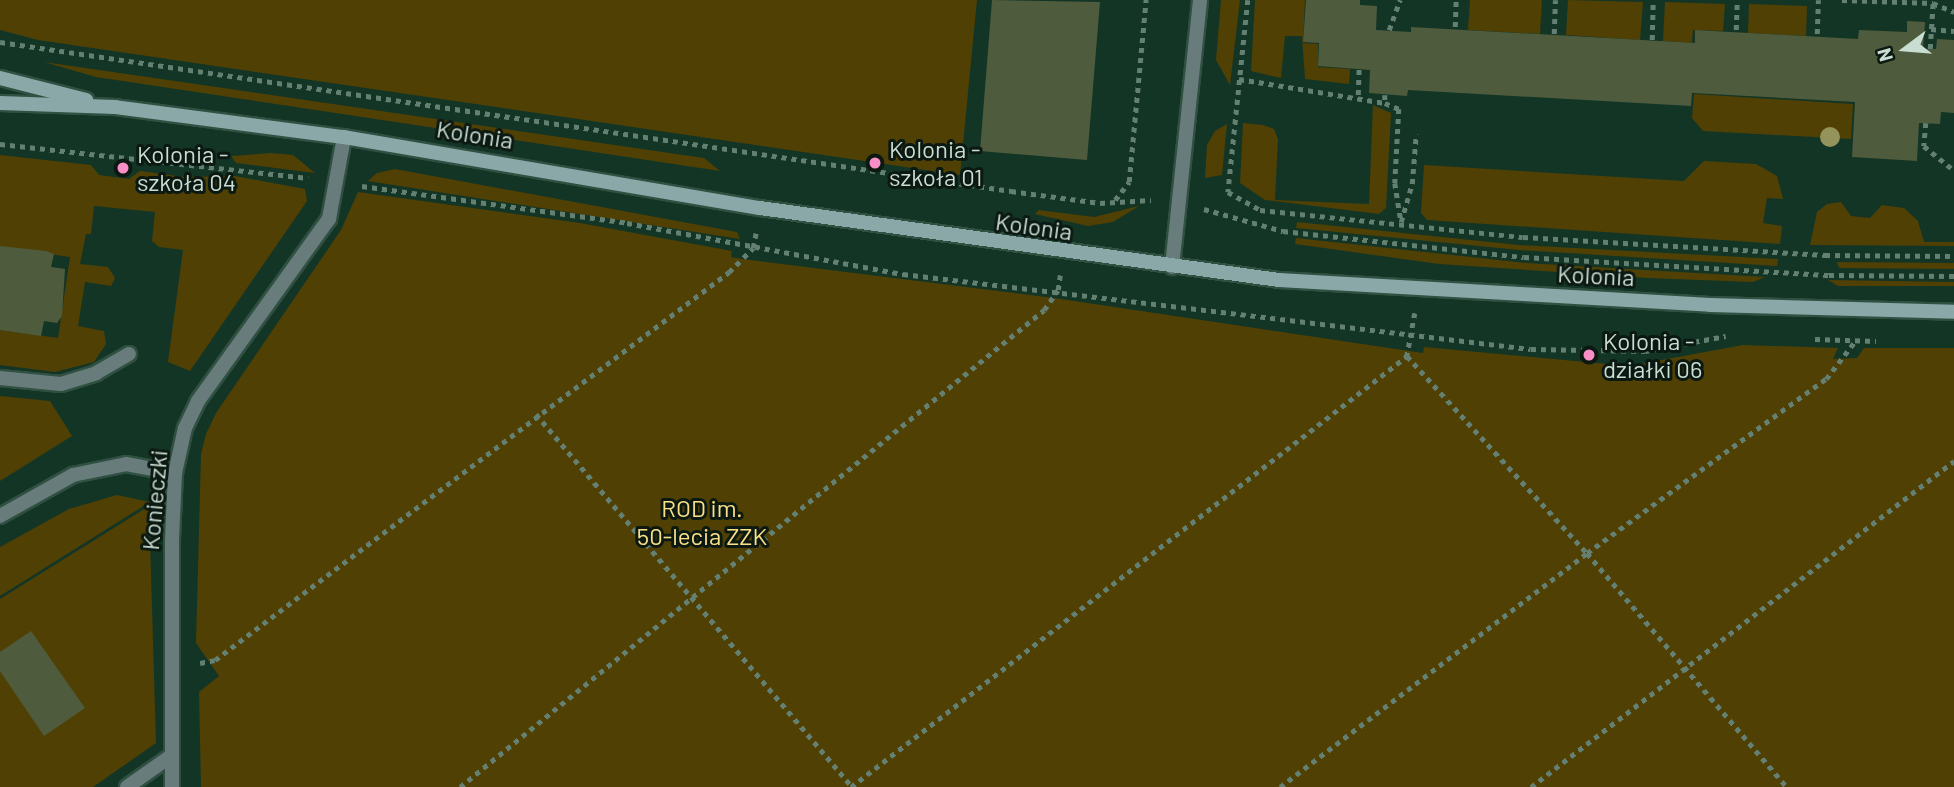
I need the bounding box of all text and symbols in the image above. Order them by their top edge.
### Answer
north arrow [1870,14,1940,84]
text: N [1872,46,1897,64]
street label: Kolonia [435,114,515,154]
place label: Kolonia - szkoła 01 [889,135,982,191]
place label: Kolonia - szkoła 04 [137,140,236,196]
marker: Kolonia - szkoła 01 [867,155,883,171]
marker: Kolonia - szkoła 04 [115,160,131,176]
street label: Kolonia [994,206,1074,246]
street label: Kolonia [1557,259,1635,291]
place label: Kolonia - działki 06 [1603,327,1702,383]
marker: Kolonia - działki 06 [1581,347,1597,363]
street label: Konieczki [135,449,173,551]
park label: ROD im. 50-lecia ZZK [637,494,767,550]

